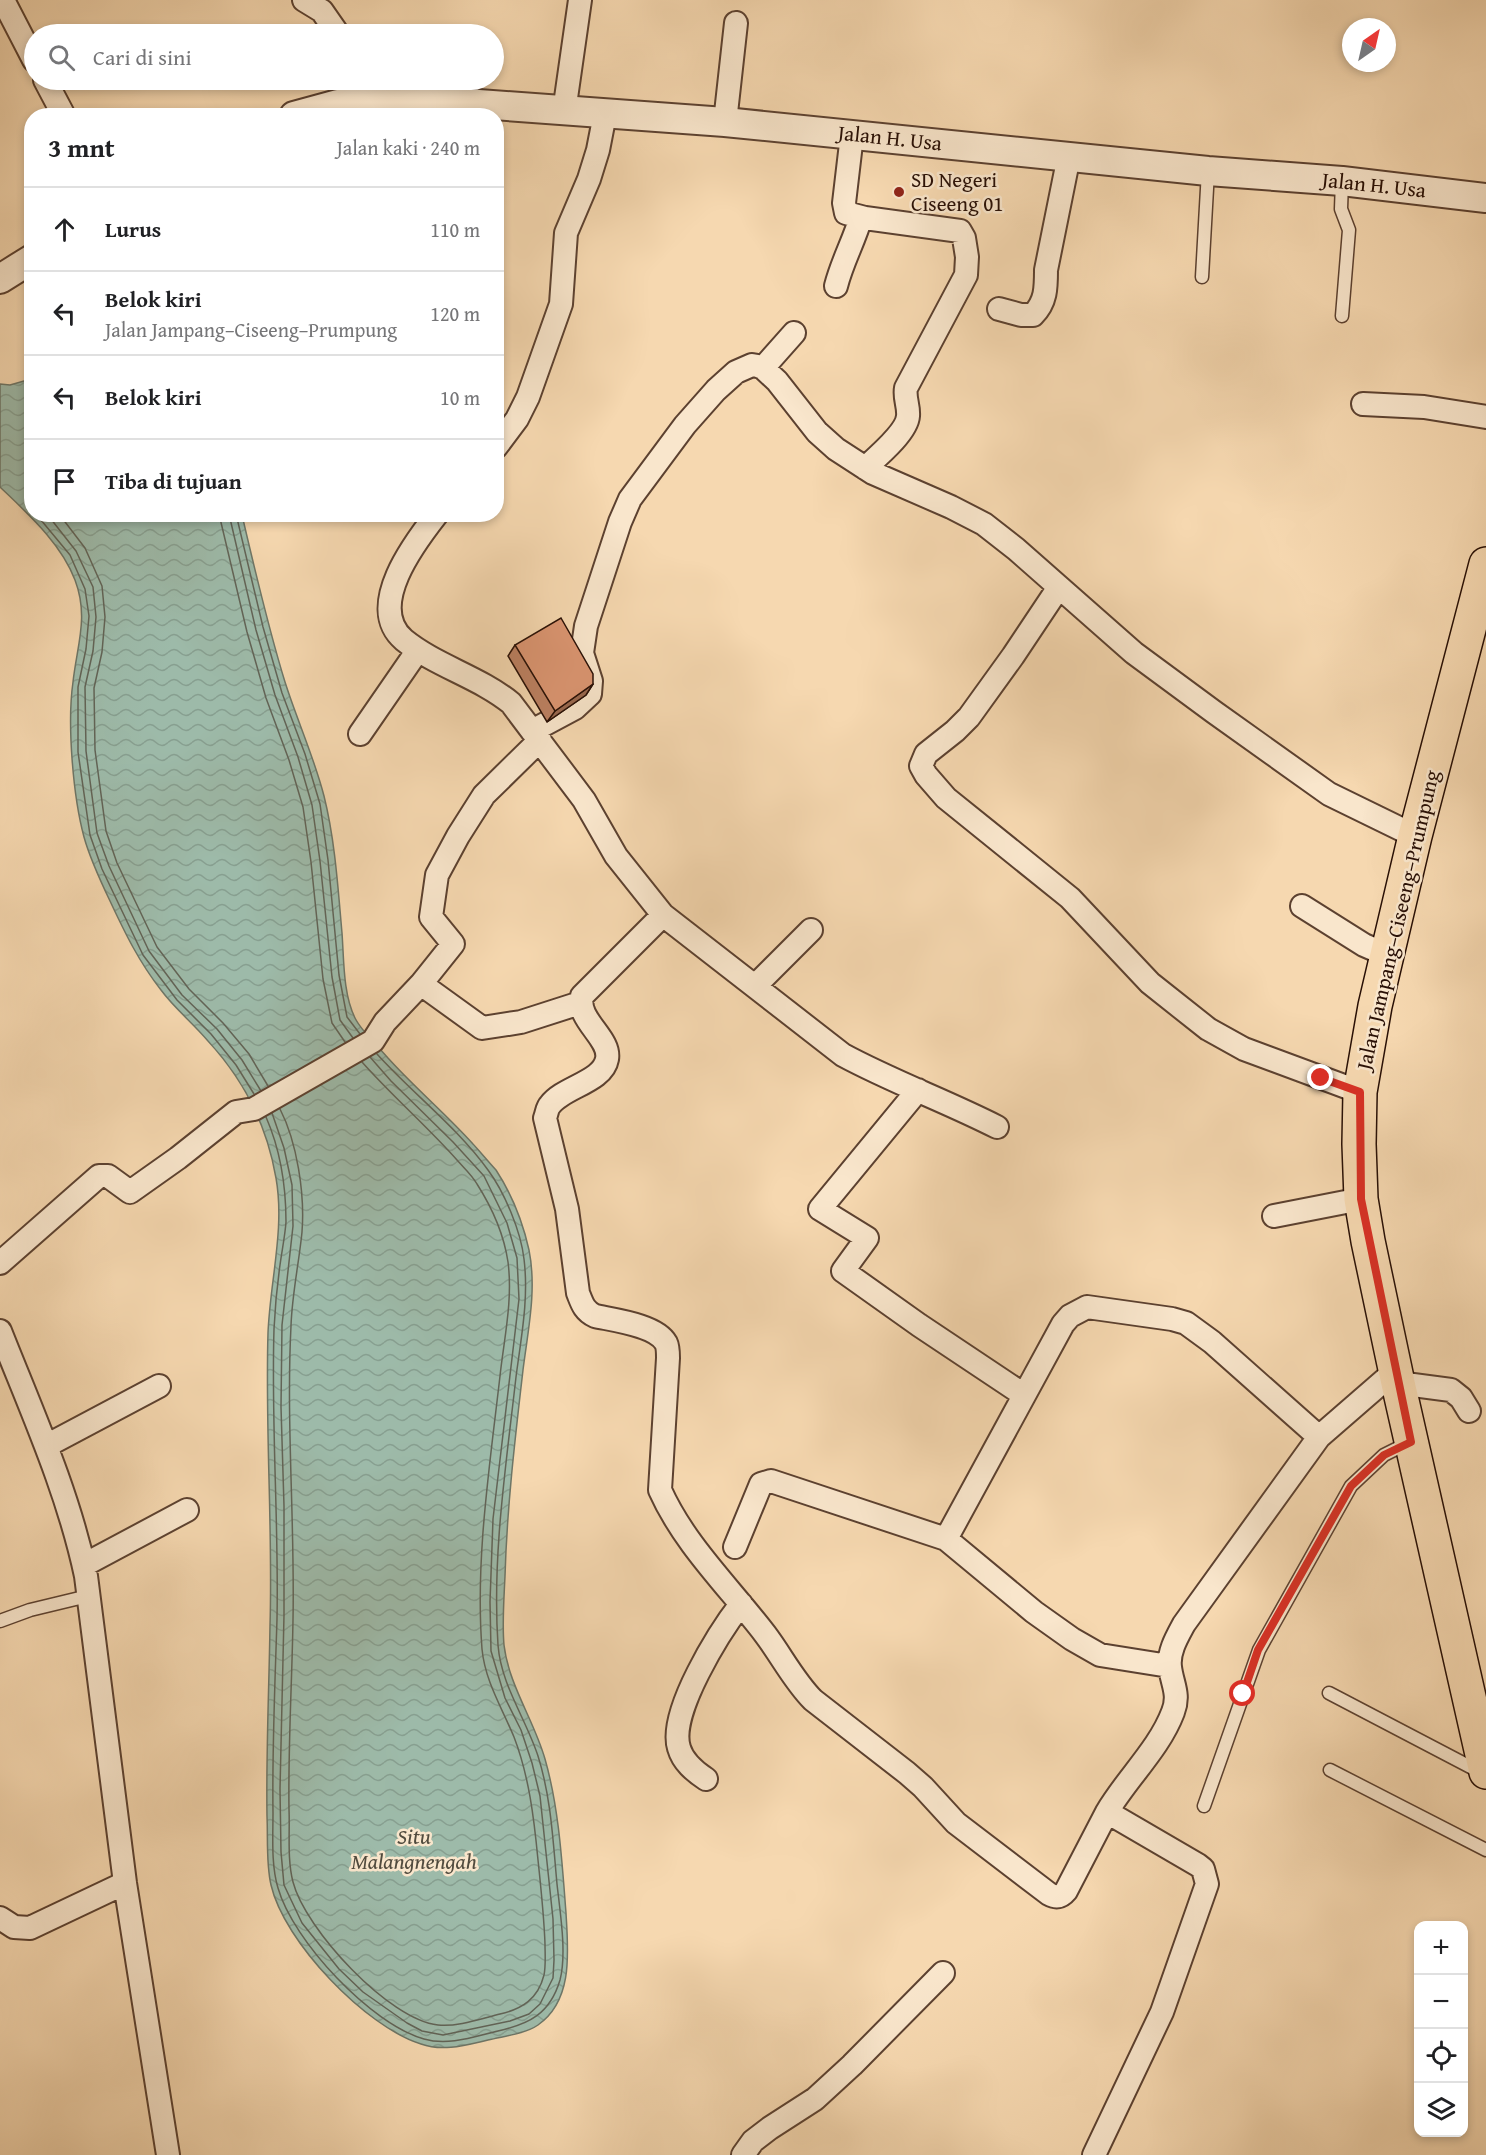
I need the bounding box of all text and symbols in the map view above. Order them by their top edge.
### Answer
north arrow [1342,18,1396,72]
search box [24,24,504,90]
icon: search [45,41,78,74]
text: Cari di sini [93,41,192,73]
street label: Jalan H. Usa [833,116,944,158]
text: 3 mnt [48,128,115,167]
text: Jalan kaki · 240 m [336,133,480,162]
street label: Jalan H. Usa [1317,163,1428,205]
place label: SD Negeri Ciseeng 01 [911,164,1003,219]
marker: SD Negeri Ciseeng 01 [892,185,906,199]
icon: ahead [48,213,81,246]
text: Lurus [105,213,161,245]
text: 110 m [430,215,480,244]
text: Belok kiri [105,283,202,315]
icon: left [48,297,81,330]
text: 120 m [430,299,480,328]
text: Jalan Jampang–Ciseeng–Prumpung [105,315,397,344]
icon: left [48,381,81,414]
text: Belok kiri [105,381,202,413]
text: 10 m [440,383,480,412]
icon: arrive [48,465,81,498]
text: Tiba di tujuan [105,465,242,497]
street label: Jalan Jampang–Ciseeng–Prumpung [1347,766,1447,1076]
route end [1307,1064,1333,1090]
route start [1229,1680,1255,1706]
water label: Situ Malangnengah [351,1820,477,1877]
map controls [1414,1921,1468,2137]
button: + [1414,1921,1468,1975]
button: − [1414,1975,1468,2029]
button: locate [1414,2029,1468,2083]
button: layers [1414,2083,1468,2137]

